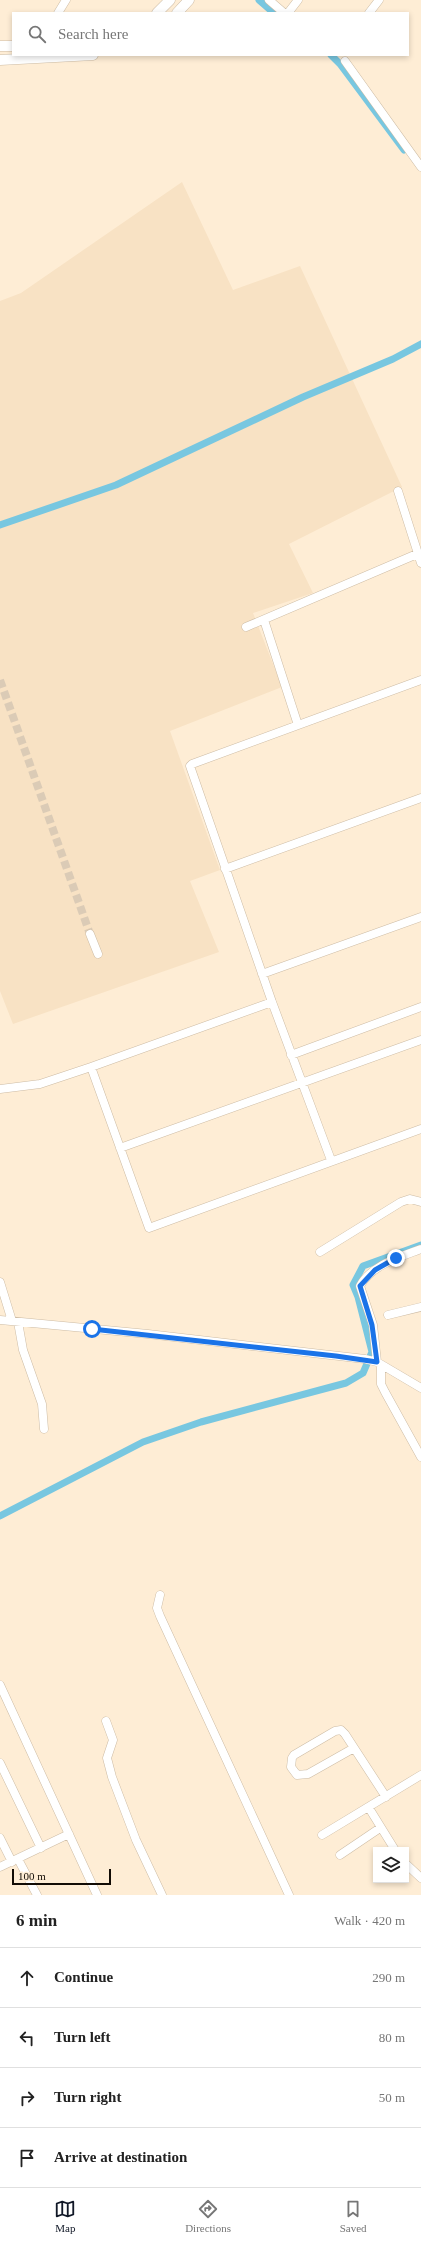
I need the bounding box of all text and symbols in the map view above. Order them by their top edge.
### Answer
search box [12,12,409,56]
icon: search [26,23,48,45]
text: Search here [58,26,128,42]
route end [387,1249,405,1267]
route start [83,1320,101,1338]
map controls [373,1847,409,1883]
button: layers [373,1847,409,1883]
scale bar [12,1867,111,1886]
text: 100 m [18,1870,46,1882]
text: 6 min [16,1911,57,1930]
text: Walk · 420 m [334,1913,405,1928]
icon: ahead [16,1967,38,1989]
text: Continue [54,1969,113,1985]
text: 290 m [372,1970,405,1985]
icon: left [16,2027,38,2049]
text: Turn left [54,2029,111,2045]
text: 80 m [379,2030,405,2045]
icon: right [16,2087,38,2109]
text: Turn right [54,2089,121,2105]
text: 50 m [379,2090,405,2105]
icon: arrive [16,2147,38,2169]
text: Arrive at destination [54,2149,187,2165]
tab: Map [54,2198,76,2234]
tab: Directions [185,2198,231,2234]
tab: Saved [340,2198,367,2234]

